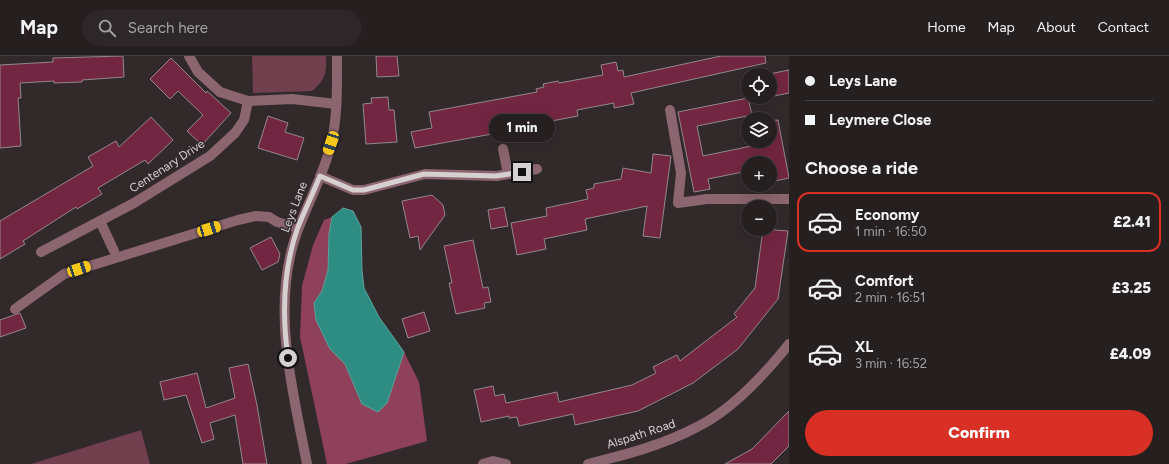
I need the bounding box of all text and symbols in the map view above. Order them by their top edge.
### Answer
search box [82,10,362,46]
text: Map [20,16,58,39]
icon: search [96,17,118,39]
text: Search here [128,19,208,37]
text: Home [927,19,966,36]
text: Map [988,19,1015,36]
text: About [1037,19,1076,36]
text: Contact [1098,19,1149,36]
map controls [741,68,777,236]
button: locate [741,68,777,104]
text: Leys Lane [829,72,897,90]
text: Leymere Close [829,111,931,129]
button: layers [741,112,777,148]
callout: 1 min [489,114,555,142]
text: 1 min [506,120,538,135]
car [321,130,341,156]
street label: Centenary Drive [127,136,208,196]
button: + [741,156,777,192]
text: Choose a ride [805,157,918,179]
route end [513,163,531,181]
street label: Leys Lane [278,179,310,234]
button: − [741,200,777,236]
icon: car [807,204,843,240]
text: Economy [855,206,920,224]
text: £2.41 [1113,213,1151,231]
car [196,220,222,238]
text: 1 min · 16:50 [855,224,926,239]
car [66,260,92,278]
icon: car [807,270,843,306]
text: Comfort [855,272,914,290]
text: £3.25 [1112,279,1151,297]
text: 2 min · 16:51 [855,290,925,305]
icon: car [807,336,843,372]
text: XL [855,338,873,356]
text: £4.09 [1110,345,1151,363]
route start [279,349,297,367]
text: 3 min · 16:52 [855,356,927,371]
button: Confirm [805,410,1153,456]
street label: Alspath Road [605,416,677,452]

